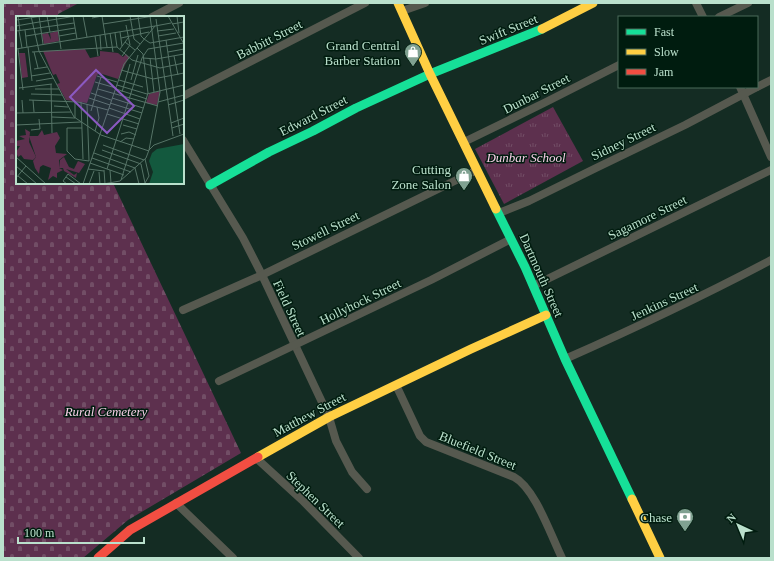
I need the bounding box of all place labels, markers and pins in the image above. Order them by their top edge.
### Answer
place label: Grand Central Barber Station [325,38,400,68]
shop icon: Grand Central Barber Station [403,42,423,67]
place label: Cutting Zone Salon [391,162,451,192]
shop icon: Cutting Zone Salon [454,166,474,191]
bank icon: Chase [675,507,695,532]
place label: Chase [640,510,672,525]

